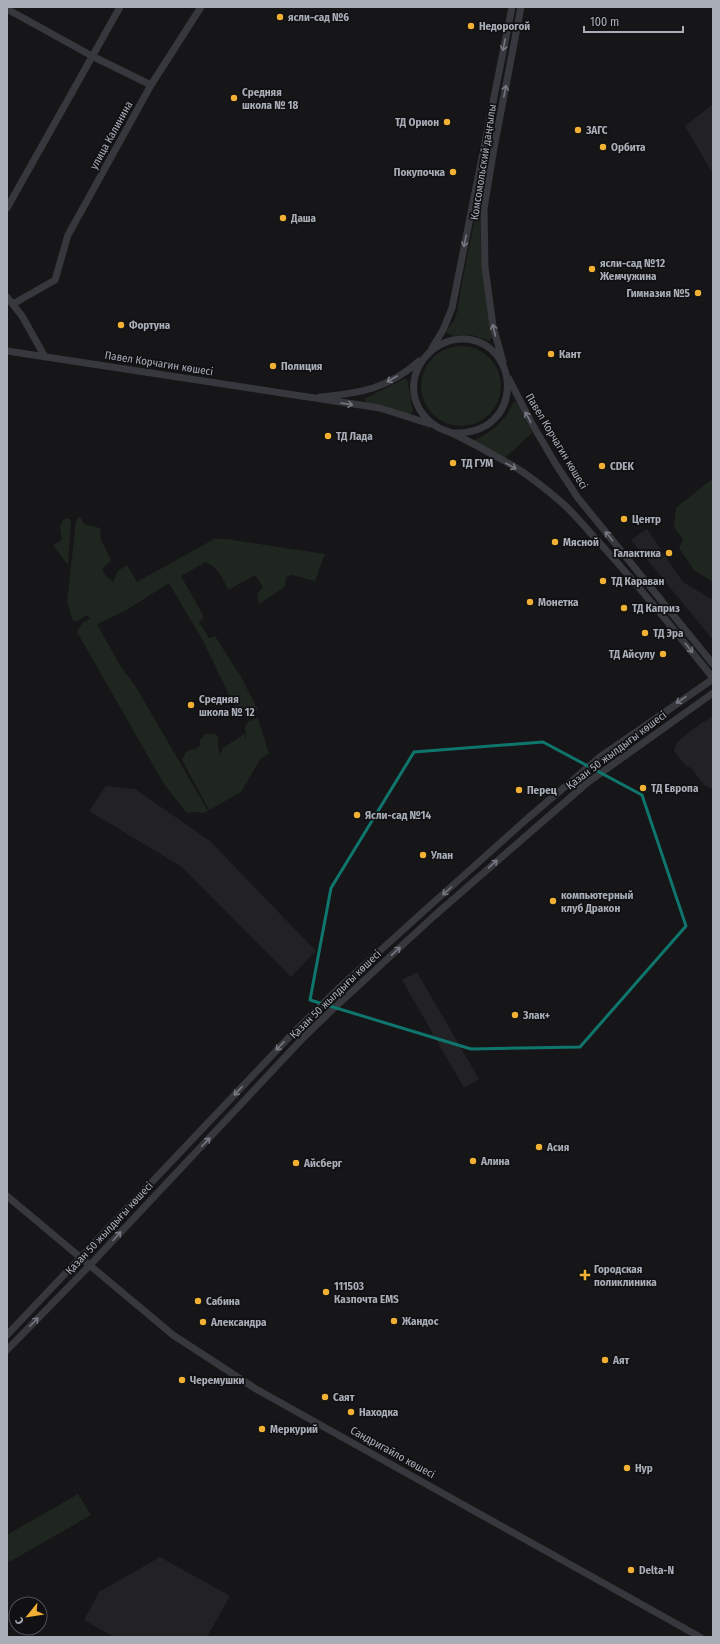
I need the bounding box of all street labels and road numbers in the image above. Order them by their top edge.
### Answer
street label: улица Калинина [87,99,136,172]
street label: Комсомольский даңғылы [468,103,499,221]
street label: Павел Корчагин көшесі [104,349,214,379]
street label: Павел Корчагин көшесі [523,391,590,492]
street label: Қазан 50 жылдығы көшесі [564,708,669,792]
street label: Қазан 50 жылдығы көшесі [287,947,384,1041]
street label: Қазан 50 жылдығы көшесі [63,1179,156,1277]
street label: Сандригайло көшесі [348,1424,438,1481]

